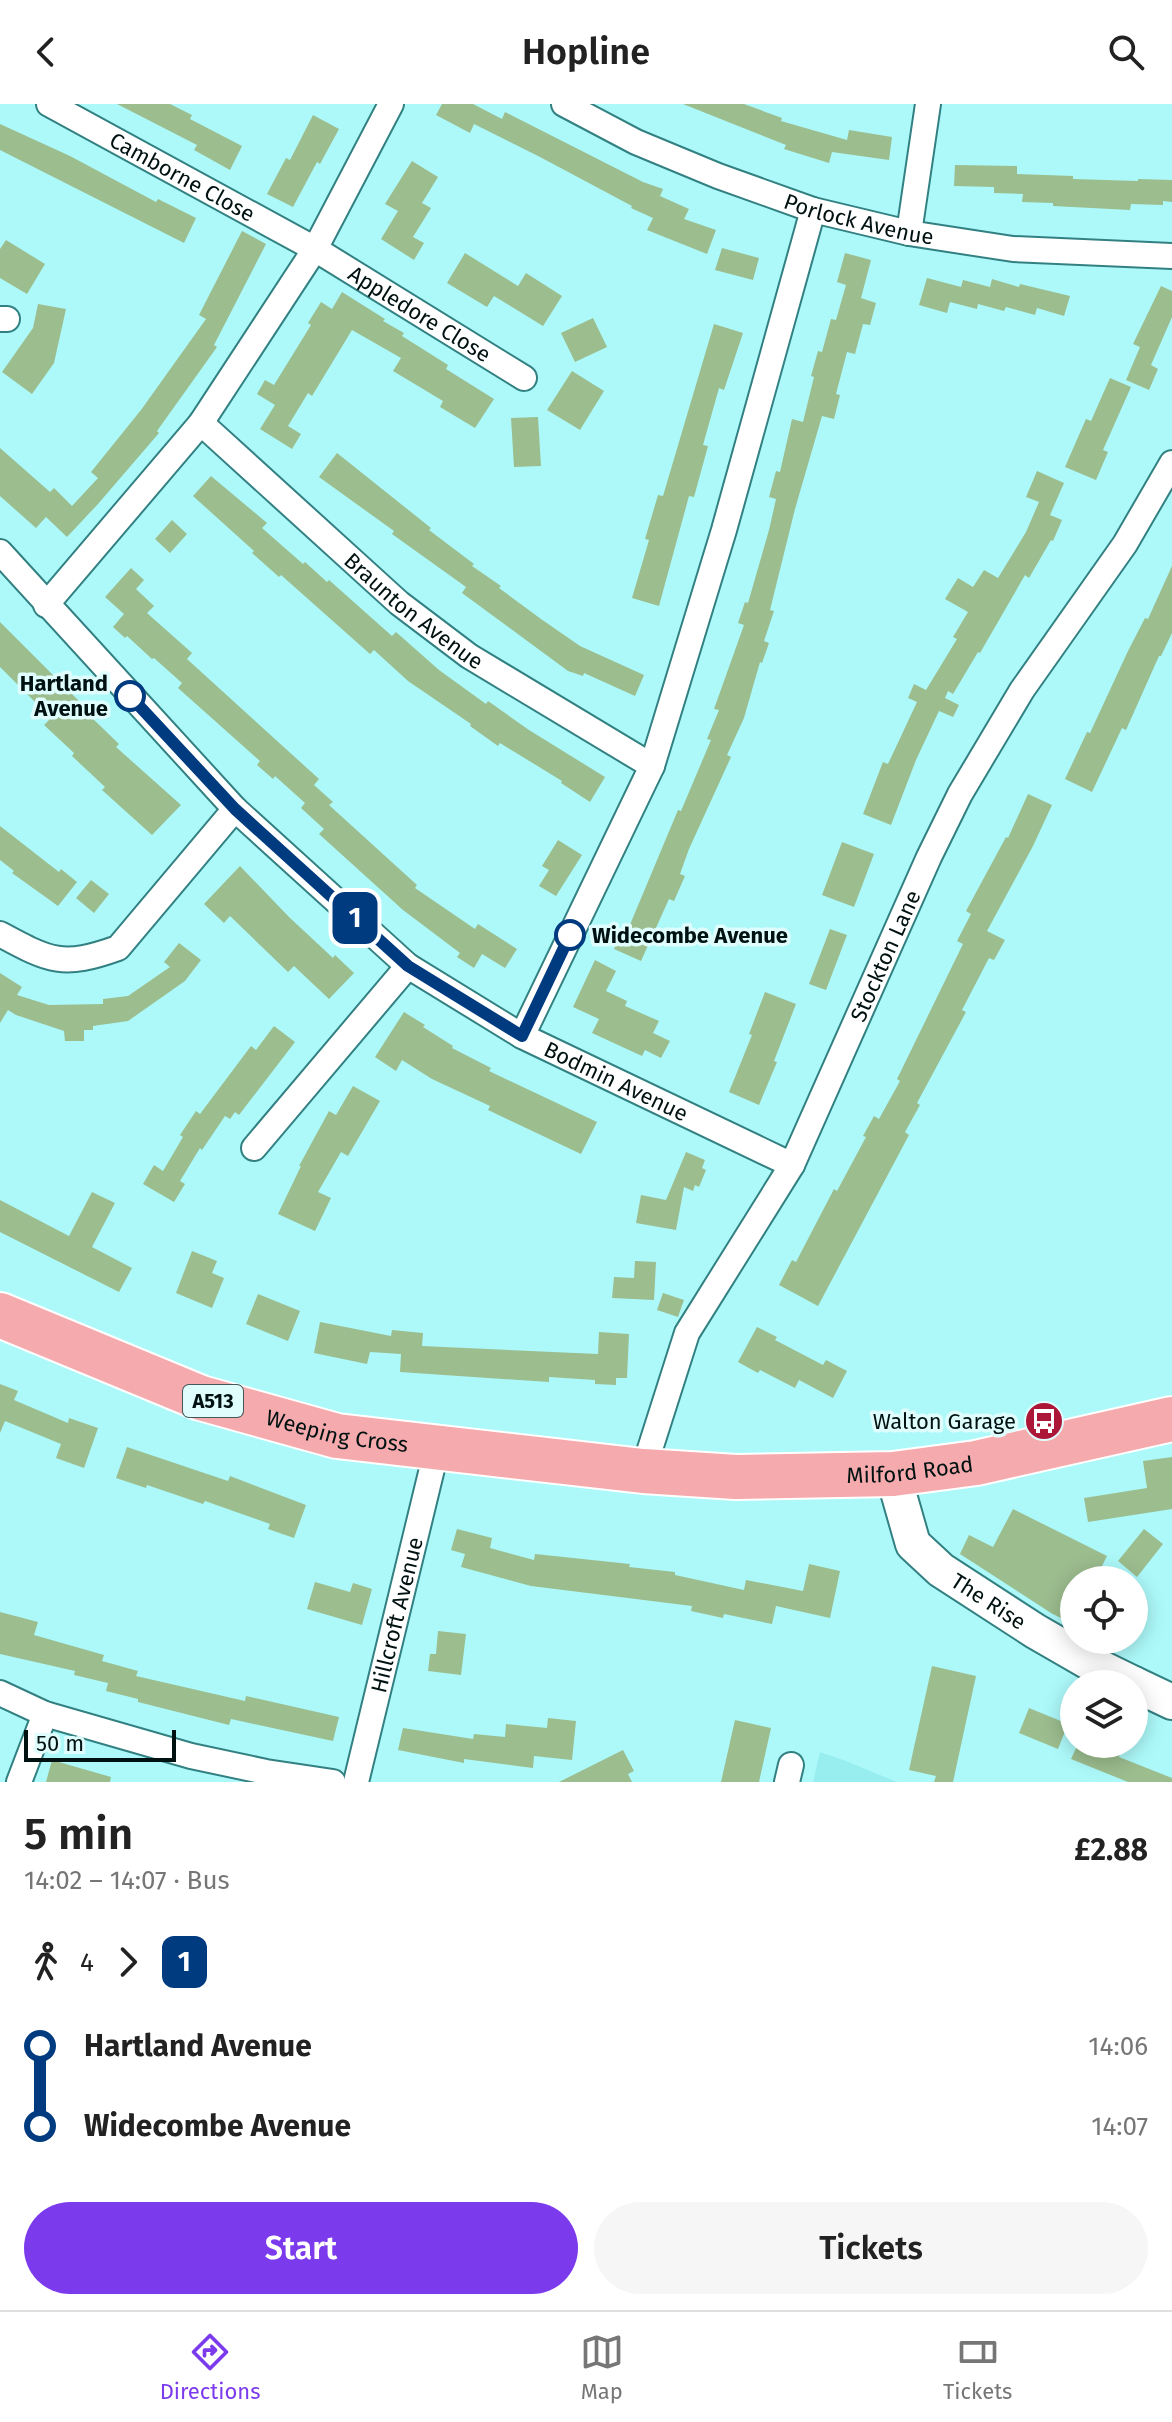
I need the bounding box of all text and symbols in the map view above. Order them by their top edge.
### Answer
icon: back [24,30,68,74]
text: Hopline [522,30,650,74]
icon: search [1104,30,1148,74]
street label: Camborne Close [105,127,260,228]
street label: Porlock Avenue [780,188,936,251]
street label: Appledore Close [343,260,496,368]
street label: Braunton Avenue [338,547,488,675]
place label: Hartland Avenue [20,670,108,722]
marker: Hartland Avenue [115,681,145,711]
street label: Stockton Lane [845,886,927,1026]
line badge: 1 [329,892,381,944]
text: 1 [349,901,362,934]
marker: Widecombe Avenue [555,920,585,950]
place label: Widecombe Avenue [592,922,788,949]
street label: Bodmin Avenue [540,1036,692,1127]
road number: A513 [183,1385,243,1417]
bus stop icon: Walton Garage [1023,1400,1065,1442]
street label: Weeping Cross [263,1404,410,1458]
place label: Walton Garage [873,1408,1016,1435]
street label: Milford Road [846,1450,975,1489]
street label: Hillcroft Avenue [365,1534,429,1696]
map controls [1060,1566,1148,1758]
button: locate [1060,1566,1148,1654]
street label: The Rise [946,1567,1031,1636]
button: layers [1060,1670,1148,1758]
scale bar [24,1726,176,1762]
text: 50 m [36,1730,84,1757]
text: 5 min [24,1808,133,1861]
text: £2.88 [1074,1832,1148,1868]
text: 14:02 – 14:07 · Bus [24,1865,230,1896]
icon: walk [24,1940,68,1984]
icon: forward [106,1940,150,1984]
text: 1 [178,1945,191,1978]
text: 4 [80,1947,94,1978]
text: Hartland Avenue [84,2028,312,2064]
text: 14:06 [1088,2031,1148,2062]
text: Widecombe Avenue [84,2108,351,2144]
text: 14:07 [1091,2111,1148,2142]
button: Start [24,2202,578,2294]
button: Tickets [594,2202,1148,2294]
tab: Directions [160,2330,261,2405]
tab: Map [580,2330,624,2405]
tab: Tickets [943,2330,1012,2405]

